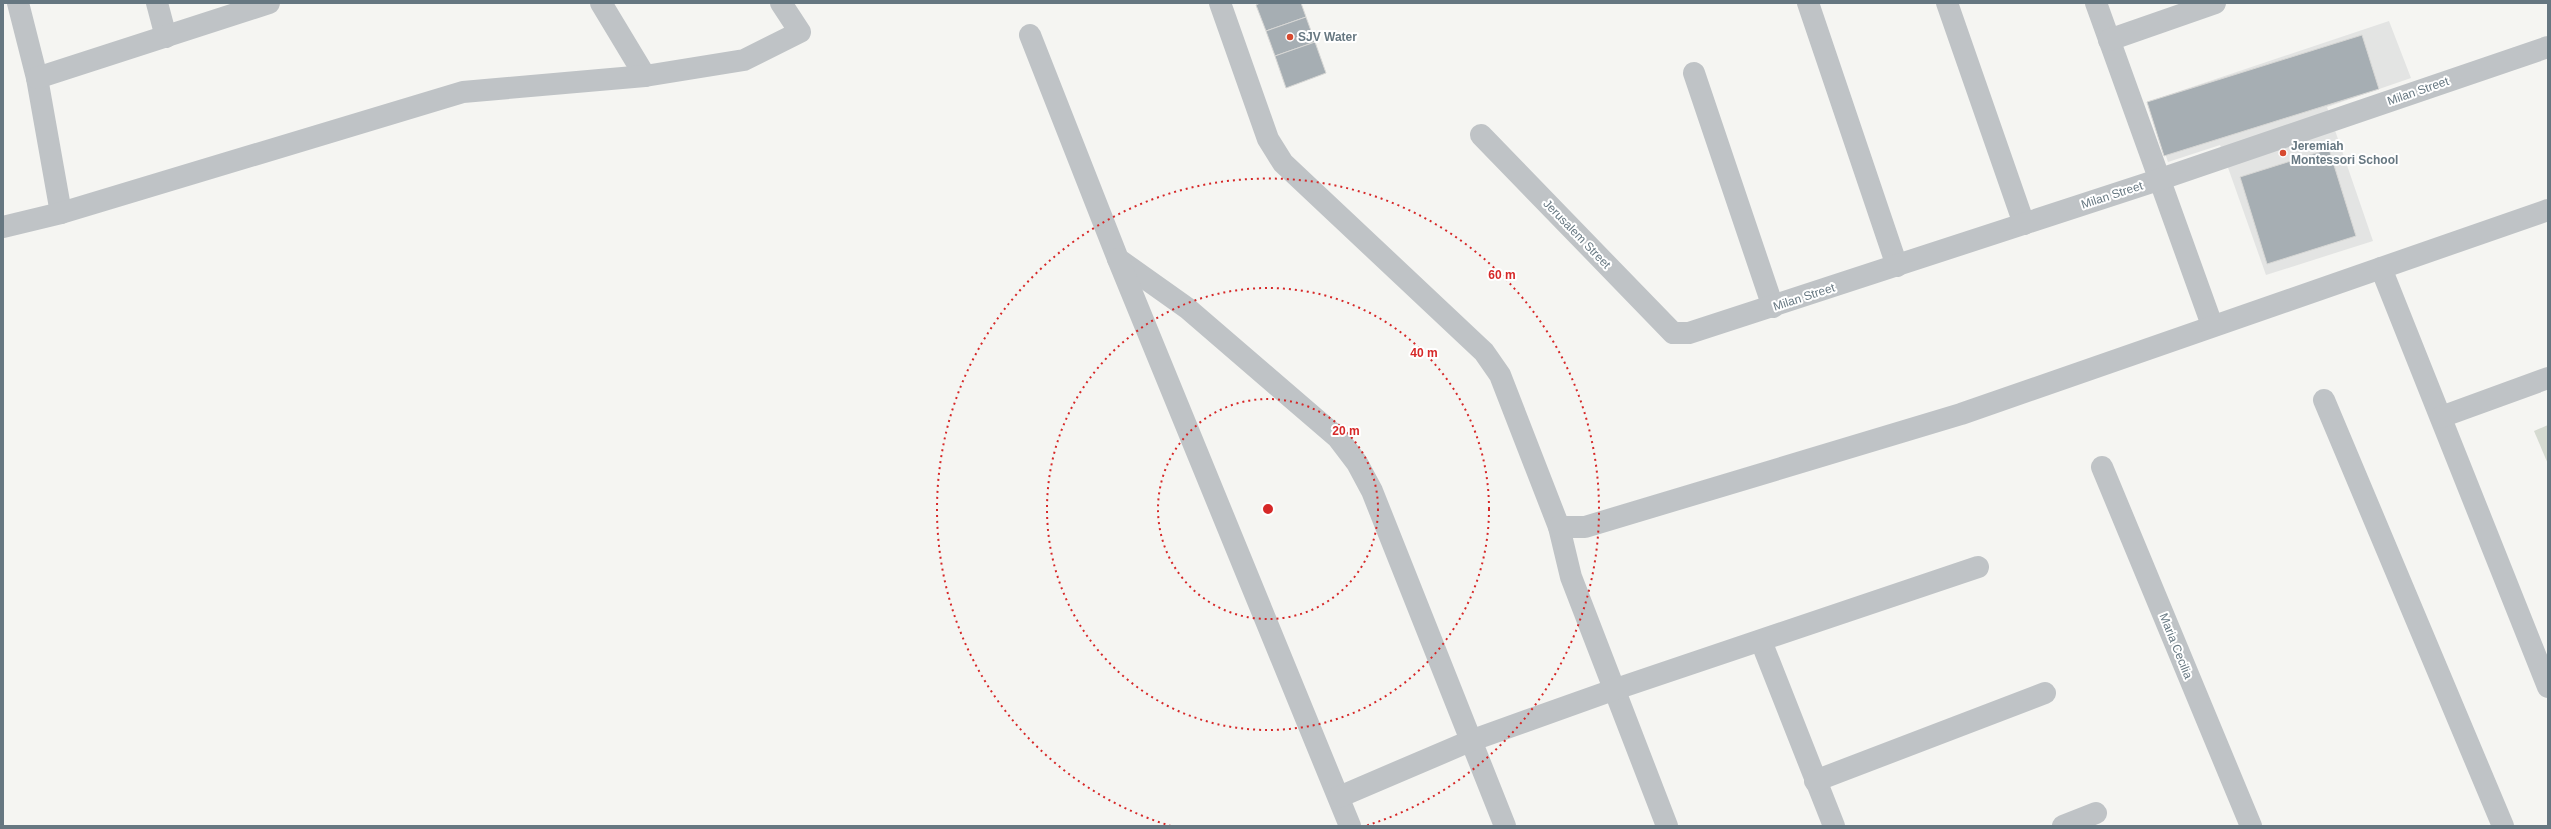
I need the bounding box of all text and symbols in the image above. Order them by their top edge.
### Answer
place label: SJV Water [1298,30,1357,44]
marker: SJV Water [1285,32,1295,42]
street label: Milan Street [2385,74,2451,108]
place label: Jeremiah Montessori School [2291,139,2398,167]
marker: Jeremiah Montessori School [2278,148,2288,158]
street label: Milan Street [2079,178,2145,212]
street label: Jerusalem Street [1540,197,1614,272]
text: 60 m [1488,268,1516,282]
street label: Milan Street [1771,280,1837,314]
text: 40 m [1410,346,1438,360]
text: 20 m [1332,424,1360,438]
centre of rings [1261,502,1275,516]
street label: Maria Cecilia [2157,611,2196,681]

